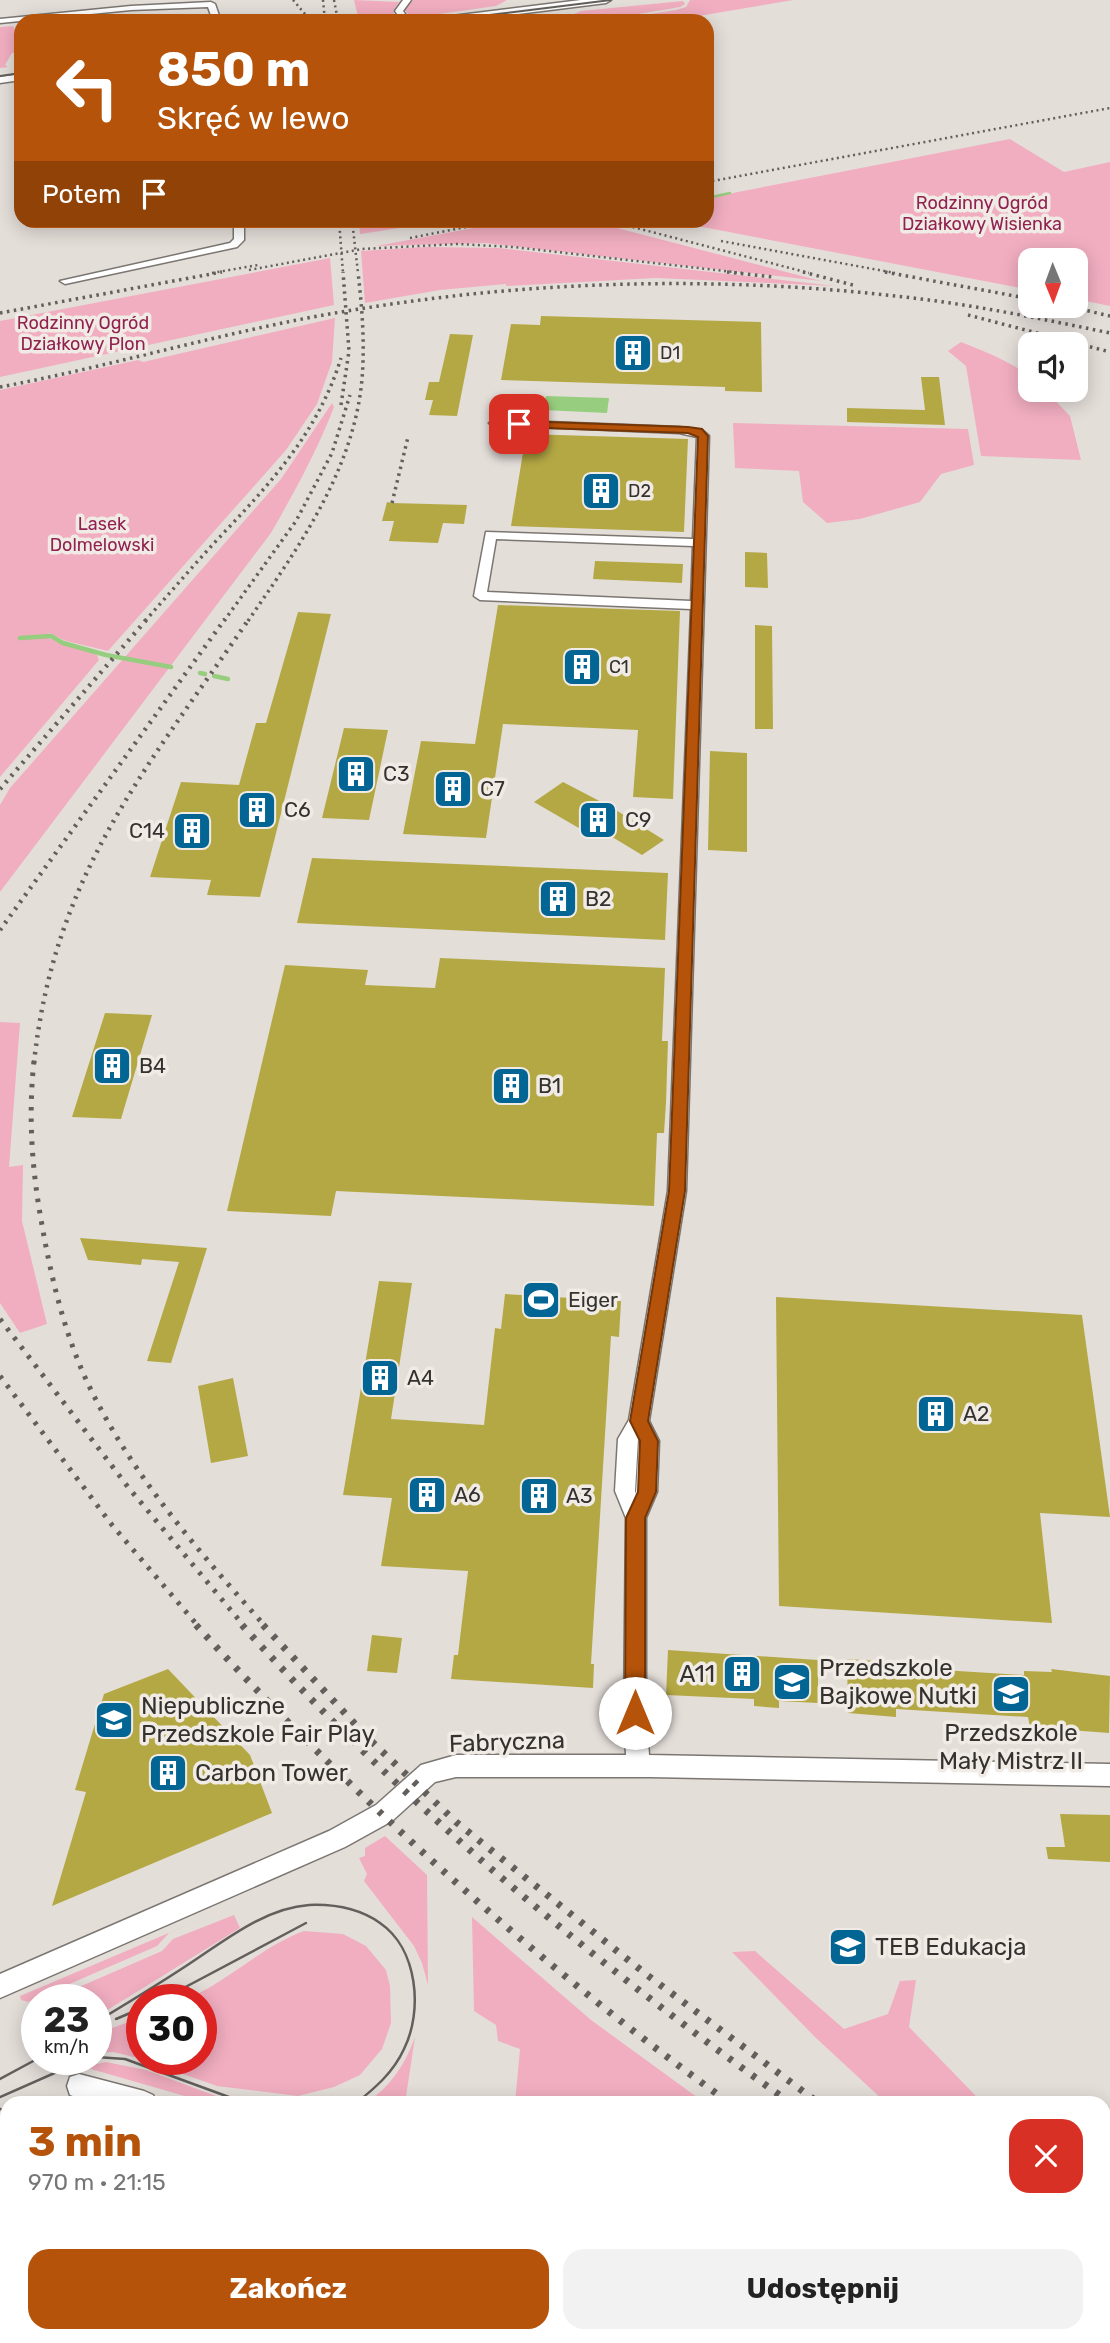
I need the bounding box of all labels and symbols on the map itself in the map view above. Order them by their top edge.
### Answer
park label: Rodzinny Ogród Działkowy Wisienka [902,192,1062,235]
north arrow [1018,248,1088,318]
park label: Rodzinny Ogród Działkowy Plon [17,312,149,355]
building icon: D1 [612,332,654,374]
place label: D1 [660,342,680,364]
pin [489,394,549,454]
building icon: D2 [580,470,622,512]
place label: D2 [628,480,651,502]
park label: Lasek Dolmelowski [50,513,154,556]
building icon: C1 [561,646,603,688]
place label: C1 [609,656,629,678]
building icon: C3 [335,753,377,795]
place label: C3 [383,761,410,786]
building icon: C7 [432,768,474,810]
place label: C7 [480,776,505,801]
building icon: C6 [236,789,278,831]
place label: C6 [284,797,311,822]
building icon: C9 [577,799,619,841]
place label: C9 [625,807,651,832]
building icon: C14 [171,810,213,852]
place label: C14 [129,818,165,843]
building icon: B2 [537,878,579,920]
place label: B2 [585,886,611,911]
building icon: B4 [91,1045,133,1087]
place label: B4 [139,1053,166,1078]
building icon: B1 [490,1065,532,1107]
place label: B1 [538,1073,561,1098]
sports icon: Eiger [520,1279,562,1321]
place label: Eiger [568,1287,618,1312]
building icon: A4 [359,1357,401,1399]
place label: A4 [407,1365,434,1390]
building icon: A2 [915,1393,957,1435]
place label: A2 [963,1401,989,1426]
building icon: A6 [406,1474,448,1516]
building icon: A3 [518,1475,560,1517]
place label: A6 [454,1482,481,1507]
place label: A3 [566,1483,593,1508]
building icon: A11 [721,1653,763,1695]
place label: Przedszkole Bajkowe Nutki [819,1654,977,1710]
place label: A11 [679,1660,715,1688]
school or university icon: Przedszkole Bajkowe Nutki [771,1661,813,1703]
school or university icon: Przedszkole Mały Mistrz II [990,1673,1032,1715]
position arrow [598,1676,672,1750]
place label: Niepubliczne Przedszkole Fair Play [141,1692,375,1748]
school or university icon: Niepubliczne Przedszkole Fair Play [93,1699,135,1741]
place label: Przedszkole Mały Mistrz II [939,1719,1083,1775]
street label: Fabryczna [449,1726,565,1758]
building icon: Carbon Tower [147,1752,189,1794]
place label: Carbon Tower [195,1759,348,1787]
school or university icon: TEB Edukacja [827,1926,869,1968]
place label: TEB Edukacja [875,1933,1026,1961]
speed limit sign: 30 [126,1984,217,2075]

